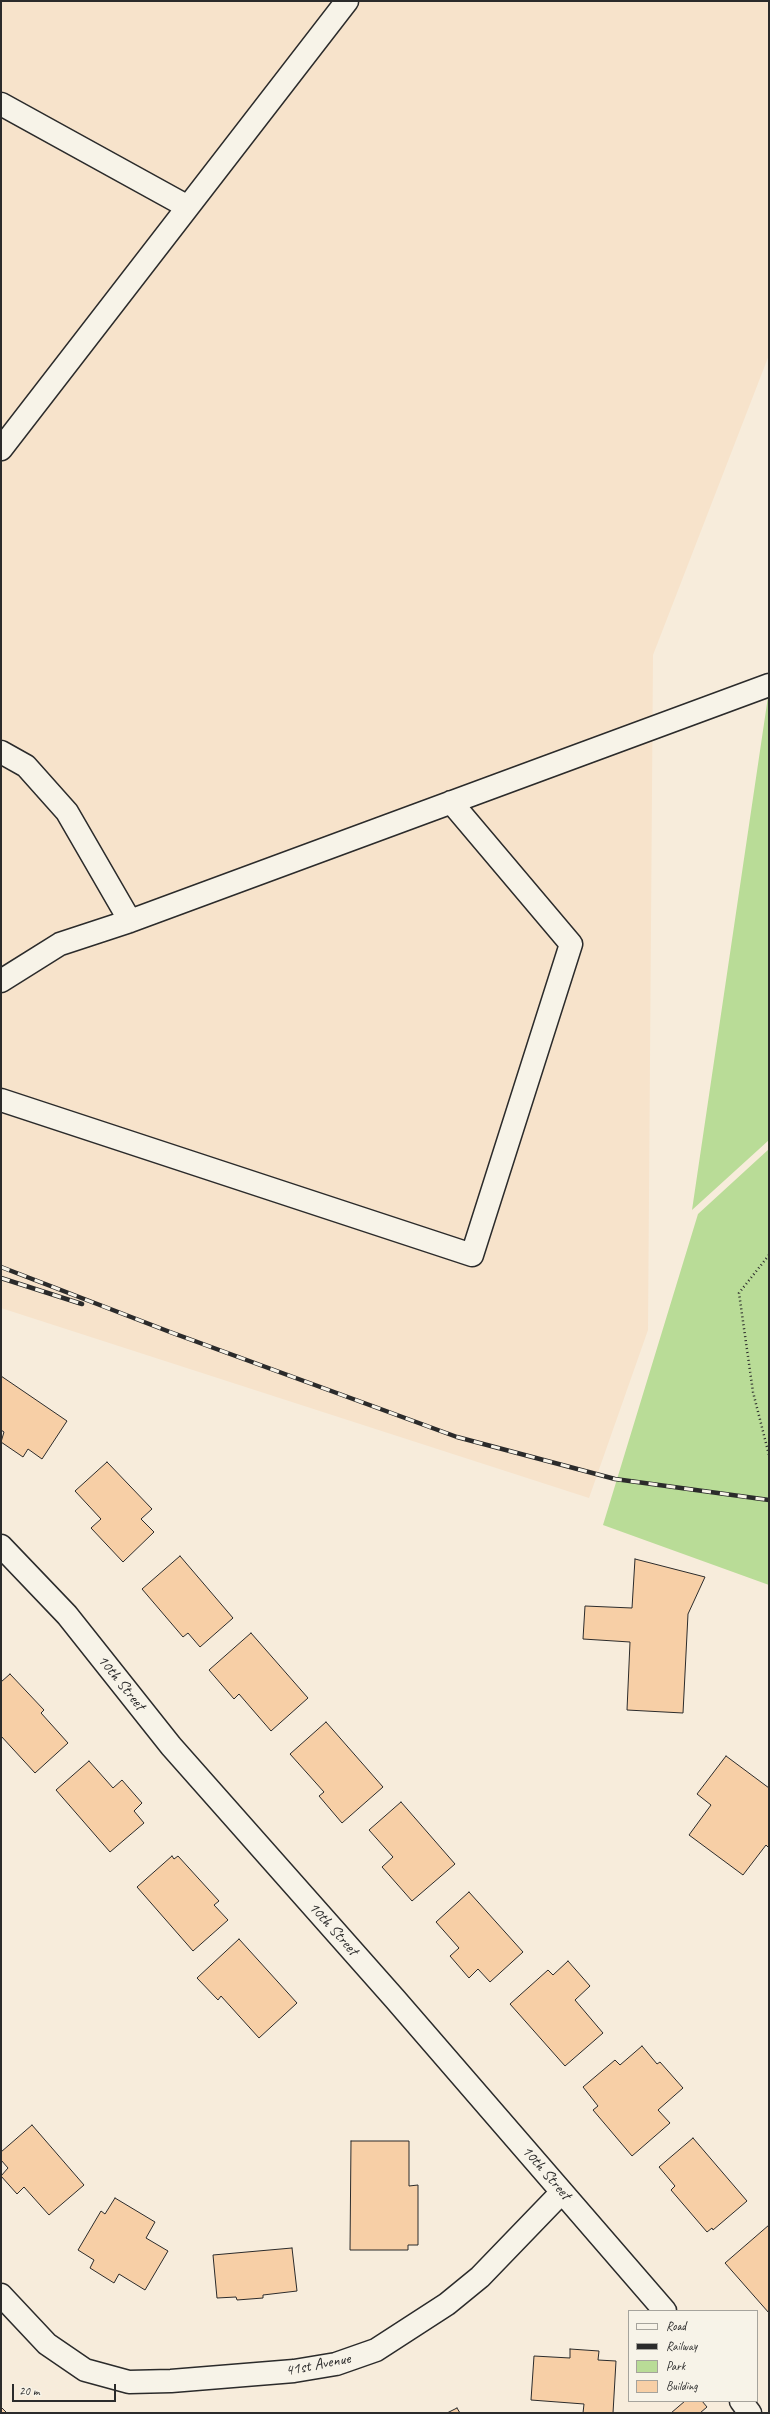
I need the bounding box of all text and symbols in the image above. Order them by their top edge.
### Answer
street label: 10th Street [93,1651,149,1715]
street label: 10th Street [304,1898,362,1960]
street label: 10th Street [517,2142,575,2204]
legend [628,2310,758,2402]
text: Road [666,2318,686,2334]
text: Railway [666,2338,697,2354]
street label: 41st Avenue [284,2349,352,2381]
text: Park [666,2358,685,2374]
scale bar [14,2376,118,2402]
text: Building [666,2378,698,2394]
text: 20 m [19,2383,39,2399]

